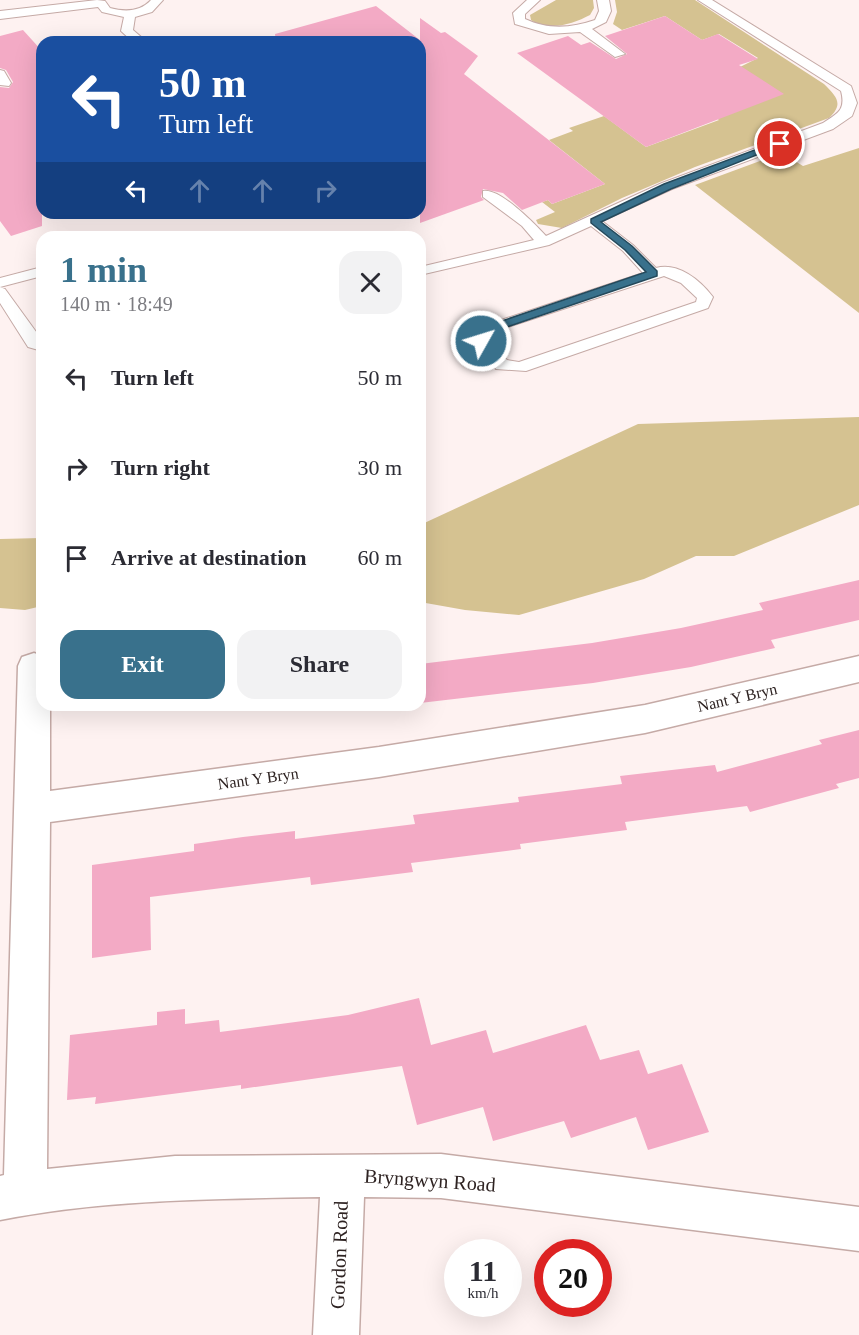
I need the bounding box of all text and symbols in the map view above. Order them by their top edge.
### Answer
icon: left [60,60,138,138]
text: 50 m [159,60,247,106]
text: Turn left [159,109,253,139]
pin [754,118,805,169]
icon: arrive [763,127,796,160]
icon: left [120,174,153,207]
icon: ahead [183,174,216,207]
icon: ahead [246,174,279,207]
icon: right [309,174,342,207]
text: 1 min [60,250,147,290]
button: close [339,251,402,314]
text: 140 m · 18:49 [60,293,173,315]
position arrow [449,309,513,373]
icon: left [60,362,93,395]
text: Turn left [111,365,194,390]
text: 50 m [357,365,402,390]
icon: right [60,452,93,485]
text: Turn right [111,455,210,480]
text: 30 m [357,455,402,480]
icon: arrive [60,542,93,575]
text: Arrive at destination [111,545,307,570]
text: 60 m [357,545,402,570]
button: Exit [60,630,225,699]
button: Share [237,630,402,699]
street label: Nant Y Bryn [696,680,779,716]
street label: Nant Y Bryn [217,764,300,794]
street label: Bryngwyn Road [363,1164,496,1197]
street label: Gordon Road [326,1200,352,1310]
speed limit sign: 20 [534,1239,612,1317]
text: 11 [469,1254,497,1287]
text: km/h [468,1285,498,1301]

